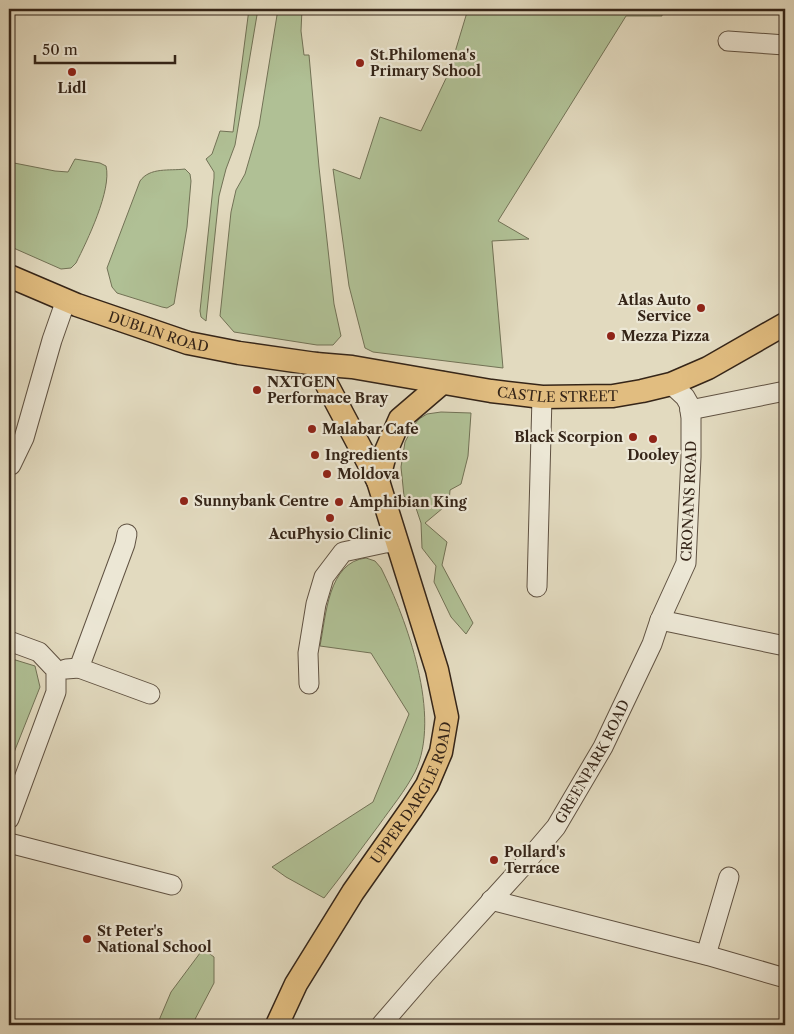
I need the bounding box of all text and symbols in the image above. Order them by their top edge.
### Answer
scale bar [35,32,175,64]
text: 50 m [42,40,78,59]
place label: St.Philomena's Primary School [370,46,481,80]
marker: St.Philomena's Primary School [354,57,366,69]
marker: Lidl [66,66,78,78]
place label: Lidl [58,79,87,97]
place label: Atlas Auto Service [617,291,691,325]
marker: Atlas Auto Service [695,302,707,314]
street label: DUBLIN ROAD [106,307,210,356]
place label: Mezza Pizza [621,327,711,345]
marker: Mezza Pizza [605,330,617,342]
place label: NXTGEN Performace Bray [267,373,388,407]
street label: CASTLE STREET [496,383,619,406]
marker: NXTGEN Performace Bray [251,384,263,396]
place label: Malabar Cafe [322,420,419,438]
marker: Malabar Cafe [306,423,318,435]
place label: Black Scorpion [514,428,623,446]
marker: Black Scorpion [627,431,639,443]
marker: Dooley [647,433,659,445]
street label: CRONANS ROAD [677,441,700,562]
place label: Ingredients [325,446,408,464]
place label: Dooley [627,446,679,464]
marker: Ingredients [309,449,321,461]
place label: Moldova [337,465,401,483]
marker: Moldova [321,468,333,480]
place label: Sunnybank Centre [194,492,329,510]
place label: Amphibian King [348,493,468,511]
marker: Sunnybank Centre [178,495,190,507]
marker: Amphibian King [333,496,345,508]
marker: AcuPhysio Clinic [324,512,336,524]
place label: AcuPhysio Clinic [268,525,391,543]
street label: GREENPARK ROAD [551,697,633,827]
street label: UPPER DARGLE ROAD [367,720,455,867]
place label: Pollard's Terrace [504,843,566,877]
marker: Pollard's Terrace [488,854,500,866]
place label: St Peter's National School [97,922,212,956]
marker: St Peter's National School [81,933,93,945]

